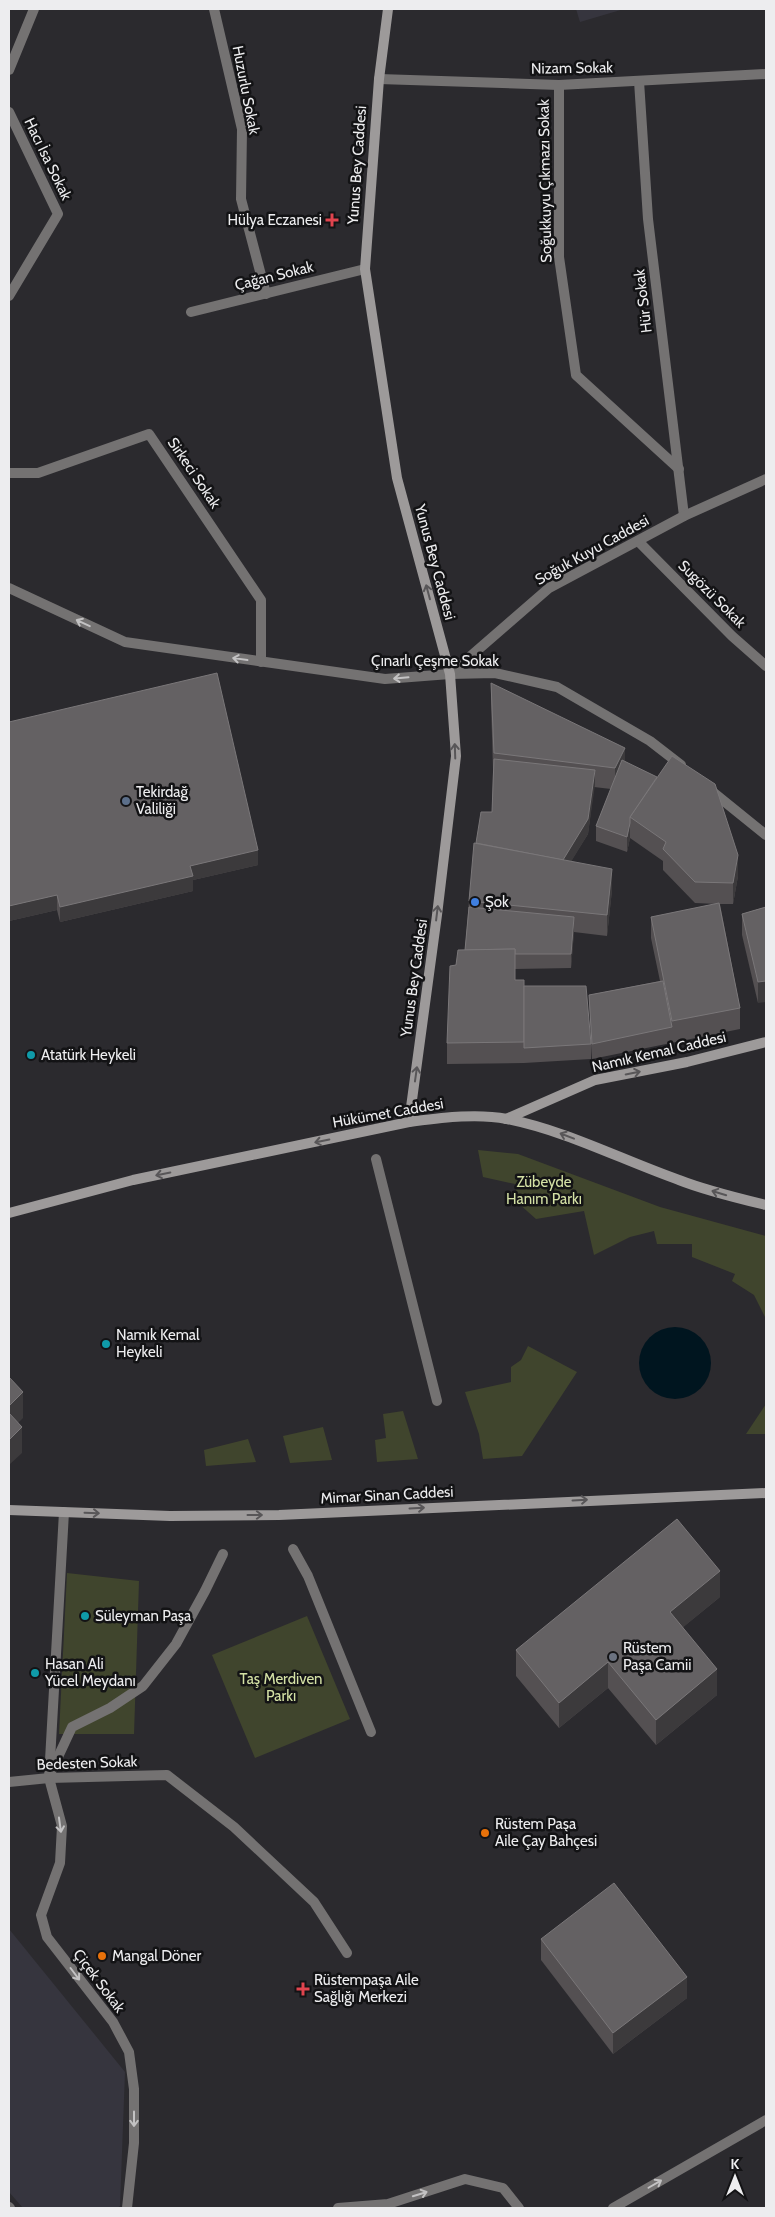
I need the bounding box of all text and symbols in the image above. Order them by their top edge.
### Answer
street label: Huzurlu Sokak [229,44,264,136]
street label: Nizam Sokak [531,58,613,78]
street label: Soğukkuyu Çıkmazı Sokak [535,99,555,263]
street label: Yunus Bey Caddesi [344,105,370,226]
street label: Hacı İsa Sokak [20,115,77,203]
place label: Hülya Eczanesi [228,211,322,229]
marker: Hülya Eczanesi [326,214,338,226]
street label: Çağan Sokak [233,257,315,294]
street label: Hür Sokak [630,268,656,334]
street label: Sirkeci Sokak [164,434,224,512]
street label: Yunus Bey Caddesi [411,501,459,622]
street label: Soğuk Kuyu Caddesi [532,511,652,589]
street label: Sugözü Sokak [675,557,750,632]
one-way arrow [422,584,432,600]
one-way arrow [76,617,91,627]
street label: Çınarlı Çeşme Sokak [371,652,499,670]
one-way arrow [232,653,248,663]
one-way arrow [393,673,409,683]
one-way arrow [450,743,460,760]
place label: Tekirdağ Valiliği [136,783,188,818]
marker: Tekirdağ Valiliği [120,795,132,807]
place label: Şok [485,893,509,911]
marker: Şok [469,896,481,908]
one-way arrow [433,905,443,921]
street label: Yunus Bey Caddesi [397,918,431,1039]
street label: Namık Kemal Caddesi [590,1028,728,1076]
place label: Atatürk Heykeli [41,1046,136,1064]
marker: Atatürk Heykeli [25,1049,37,1061]
one-way arrow [411,1066,421,1082]
one-way arrow [625,1067,641,1077]
street label: Hükümet Caddesi [331,1094,445,1132]
one-way arrow [560,1131,575,1141]
one-way arrow [314,1136,330,1146]
one-way arrow [155,1170,171,1179]
park label: Zübeyde Hanım Parkı [506,1173,582,1208]
one-way arrow [711,1187,727,1197]
place label: Namık Kemal Heykeli [116,1326,200,1361]
marker: Namık Kemal Heykeli [100,1338,112,1350]
street label: Mimar Sinan Caddesi [320,1483,454,1507]
one-way arrow [571,1496,587,1505]
one-way arrow [409,1504,425,1513]
one-way arrow [84,1508,100,1518]
one-way arrow [246,1510,263,1520]
place label: Süleyman Paşa [95,1607,192,1625]
marker: Süleyman Paşa [79,1610,91,1622]
place label: Rüstem Paşa Camii [623,1639,691,1674]
marker: Rüstem Paşa Camii [607,1651,619,1663]
place label: Hasan Ali Yücel Meydanı [44,1655,136,1690]
marker: Hasan Ali Yücel Meydanı [29,1667,41,1679]
park label: Taş Merdiven Parkı [240,1670,322,1705]
street label: Bedesten Sokak [36,1752,138,1774]
place label: Rüstem Paşa Aile Çay Bahçesi [495,1815,597,1850]
one-way arrow [55,1816,65,1832]
marker: Rüstem Paşa Aile Çay Bahçesi [479,1827,491,1839]
street label: Çiçek Sokak [69,1946,129,2017]
place label: Mangal Döner [112,1947,201,1965]
marker: Mangal Döner [96,1950,108,1962]
one-way arrow [70,1967,80,1981]
place label: Rüstempaşa Aile Sağlığı Merkezi [314,1971,419,2006]
marker: Rüstempaşa Aile Sağlığı Merkezi [296,1982,310,1996]
one-way arrow [129,2110,139,2126]
north arrow [710,2152,760,2202]
text: K [731,2155,740,2173]
one-way arrow [648,2178,662,2188]
one-way arrow [412,2188,428,2198]

